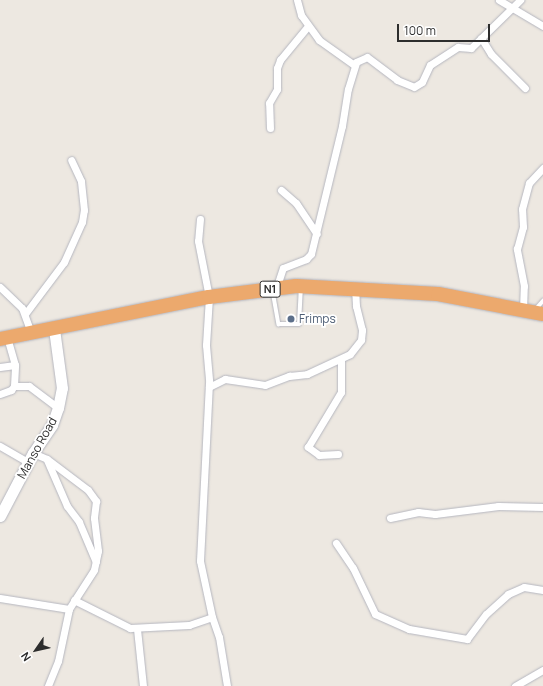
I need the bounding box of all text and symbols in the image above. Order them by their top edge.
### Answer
scale bar [399,16,492,42]
text: 100 m [404,22,436,39]
road number: N1 [259,280,281,298]
place label: Frimps [299,312,336,326]
marker: Frimps [286,314,296,324]
street label: Manso Road [14,415,60,481]
north arrow [16,630,56,670]
text: N [17,650,34,664]

